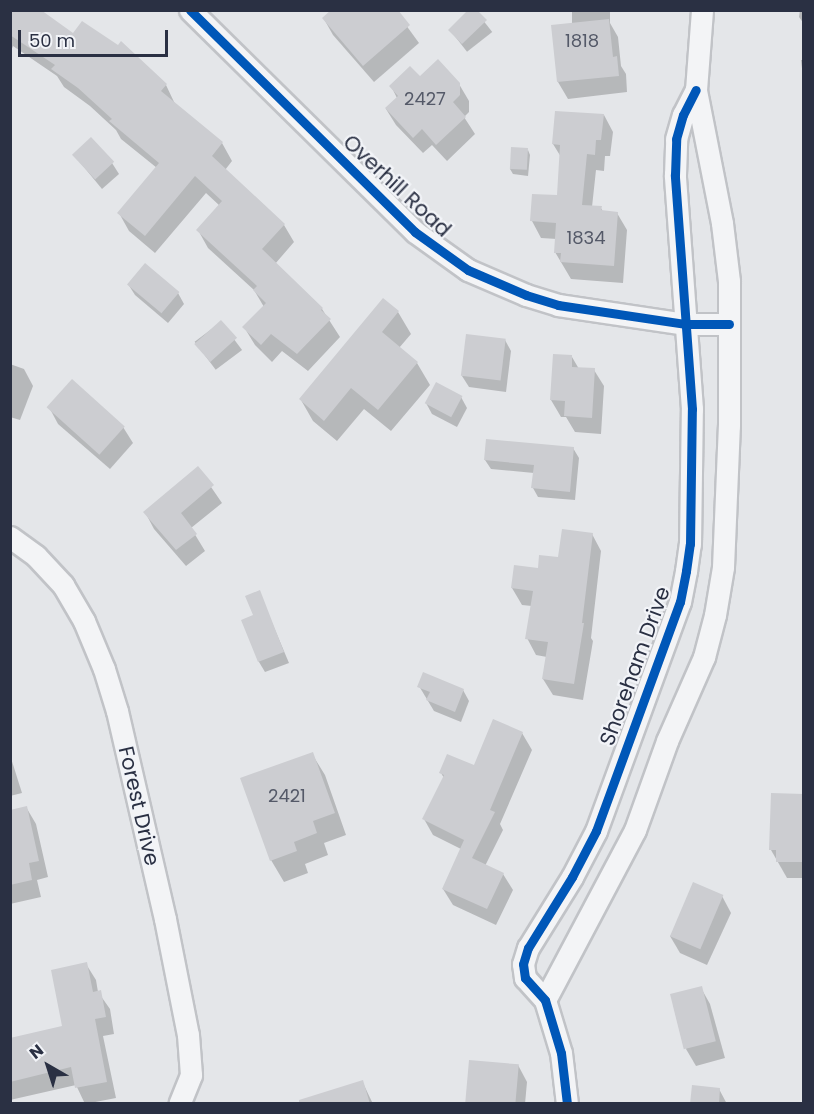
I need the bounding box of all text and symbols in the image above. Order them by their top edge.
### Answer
scale bar [21,18,171,56]
text: 50 m [29,28,75,53]
house number: 1818 [565,30,599,52]
house number: 2427 [404,88,446,110]
street label: Overhill Road [338,130,456,242]
house number: 1834 [566,227,606,249]
street label: Shoreham Drive [595,583,675,749]
street label: Forest Drive [113,744,165,868]
house number: 2421 [268,785,306,807]
north arrow [18,1036,78,1096]
text: N [24,1039,48,1064]

